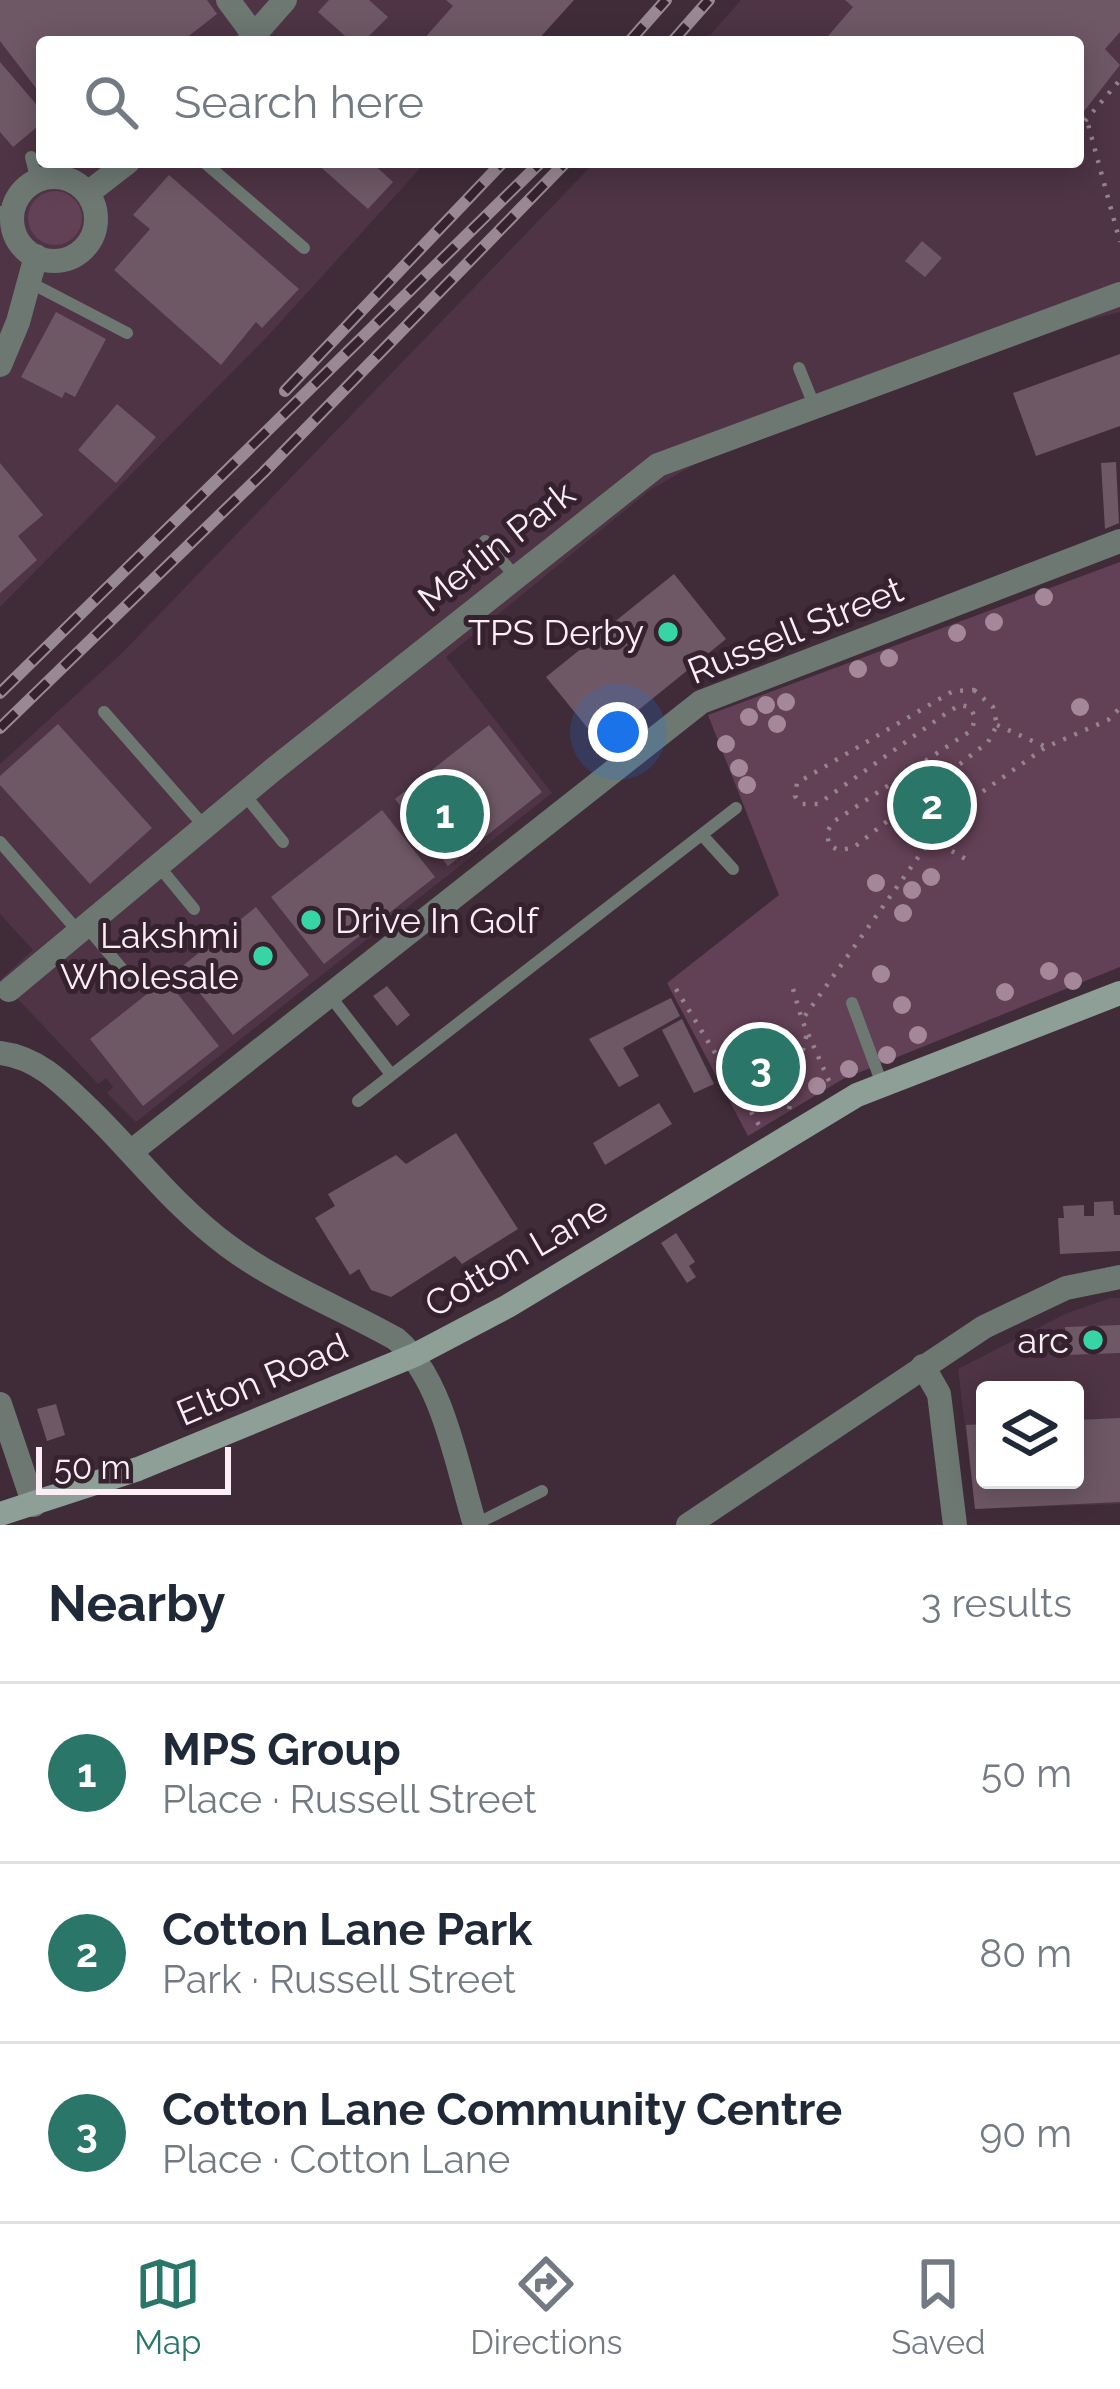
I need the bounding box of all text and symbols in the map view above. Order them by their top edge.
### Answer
search box [36,36,1084,168]
icon: search [78,69,144,135]
text: Search here [174,76,424,129]
street label: Merlin Park [410,472,582,620]
street label: Russell Street [681,568,909,692]
place label: TPS Derby [468,611,644,653]
marker: TPS Derby [655,619,681,645]
your location [588,702,648,762]
pin: 2 [893,760,971,850]
pin: 1 [406,769,484,859]
place label: Drive In Golf [335,899,540,941]
marker: Drive In Golf [298,907,324,933]
place label: Lakshmi Wholesale [60,914,239,997]
marker: Lakshmi Wholesale [250,943,276,969]
pin: 3 [722,1022,800,1112]
street label: Cotton Lane [417,1187,615,1325]
place label: arc [1018,1319,1069,1361]
street label: Elton Road [170,1324,354,1434]
marker: arc [1080,1327,1106,1353]
map controls [976,1381,1084,1489]
button: layers [976,1381,1084,1489]
scale bar [36,1441,231,1494]
text: 50 m [54,1448,131,1487]
text: Nearby [48,1573,225,1633]
text: 3 results [921,1580,1072,1626]
text: MPS Group [162,1723,401,1776]
text: 1 [77,1750,97,1796]
text: 50 m [981,1750,1072,1796]
text: Place · Russell Street [162,1776,537,1822]
text: Cotton Lane Park [162,1903,532,1956]
text: 2 [76,1930,98,1976]
text: 80 m [979,1930,1072,1976]
text: Park · Russell Street [162,1956,516,2002]
text: Cotton Lane Community Centre [162,2083,842,2136]
text: 3 [76,2110,98,2156]
text: 90 m [979,2110,1072,2156]
text: Place · Cotton Lane [162,2136,510,2182]
tab: Map [134,2251,201,2362]
tab: Directions [470,2251,623,2362]
tab: Saved [891,2251,986,2362]

